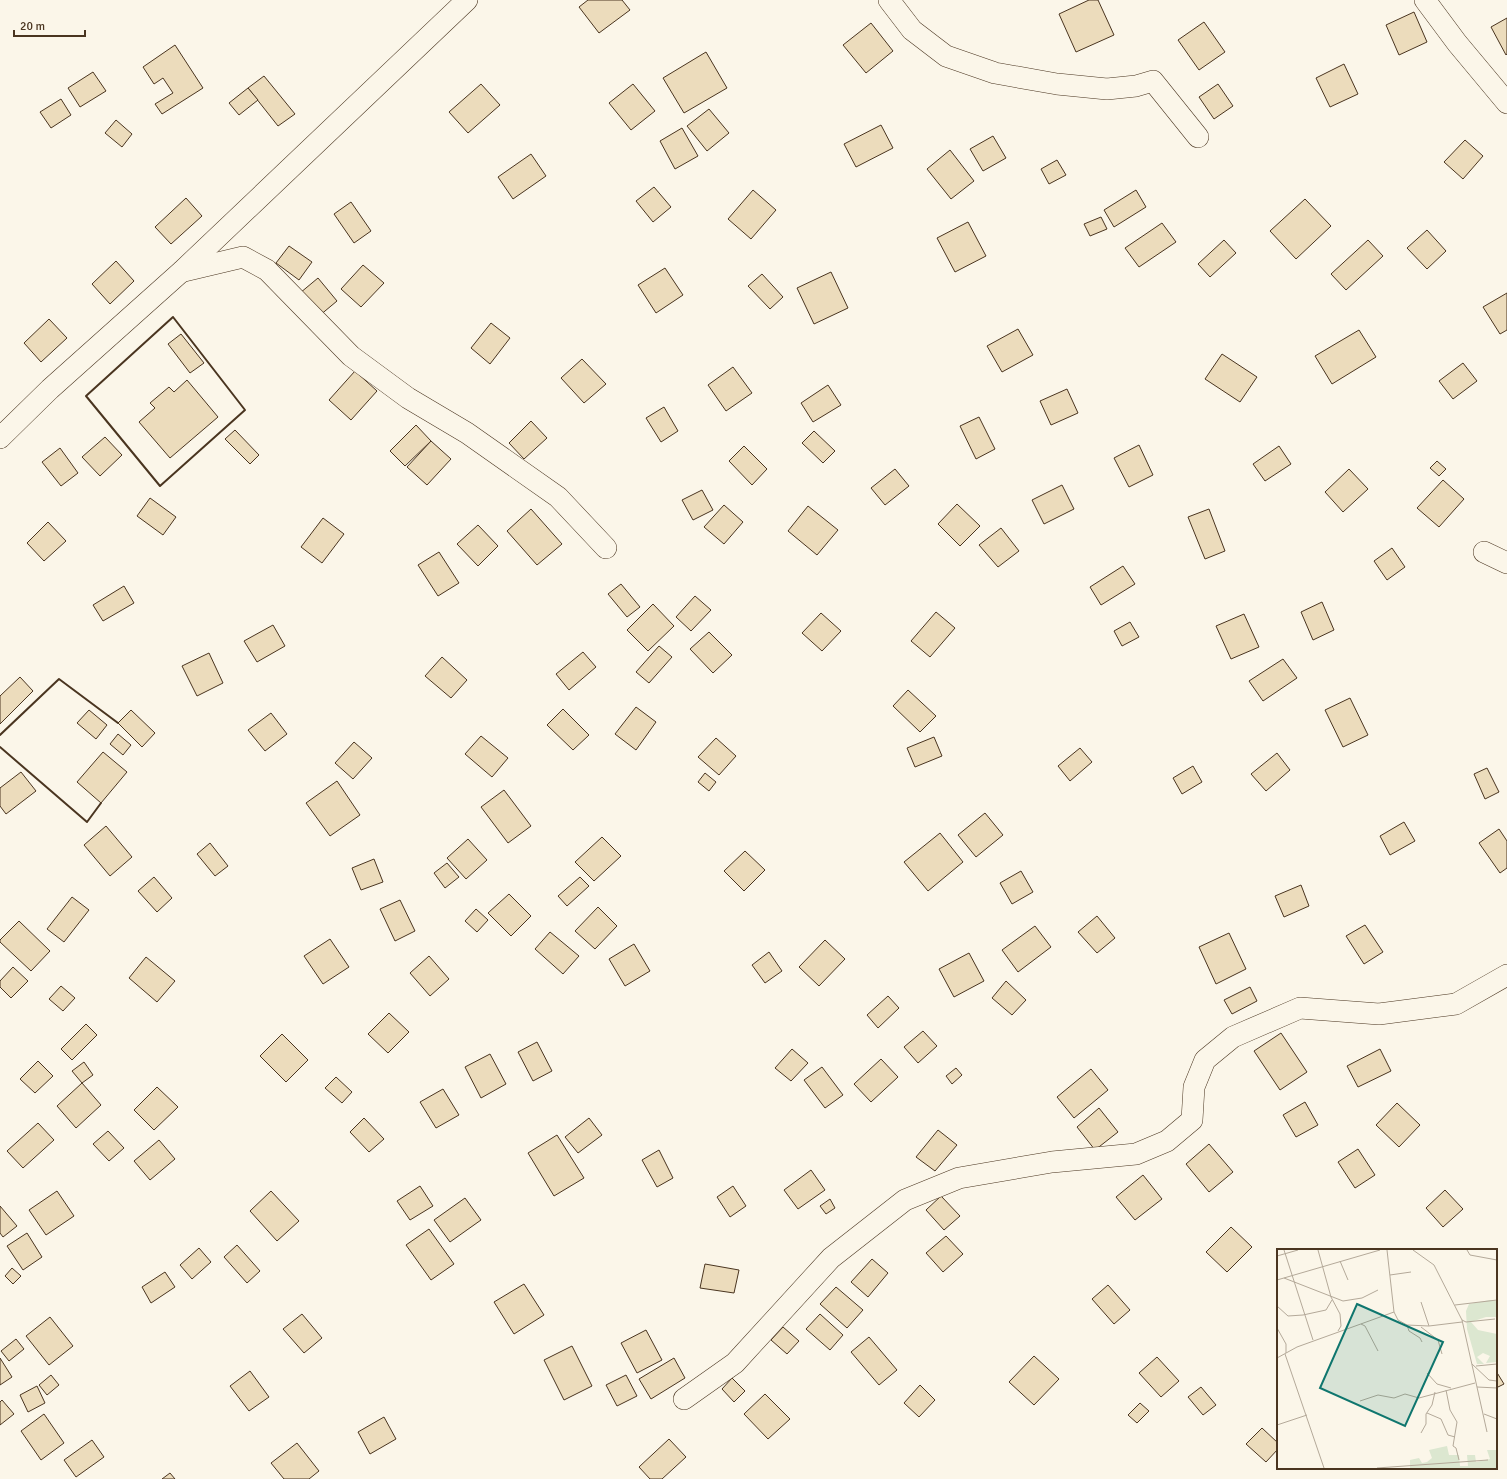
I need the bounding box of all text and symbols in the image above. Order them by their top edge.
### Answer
scale bar [14,12,85,38]
text: 20 m [20,19,45,34]
inset map [1277,1249,1497,1469]

